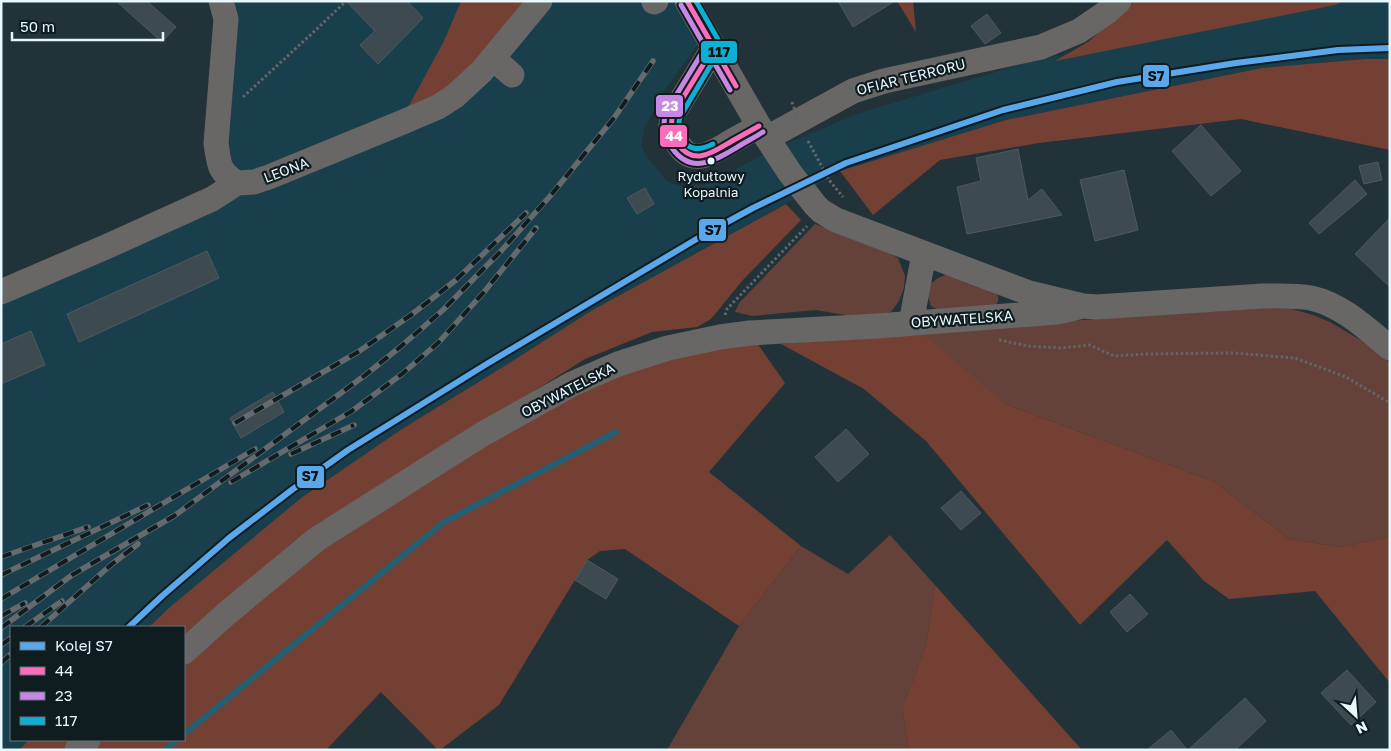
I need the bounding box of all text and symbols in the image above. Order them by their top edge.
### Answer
scale bar [12,10,164,42]
text: 50 m [20,17,55,35]
line badge: 117 [700,40,738,64]
text: 117 [708,43,730,60]
street label: OFIAR TERRORU [855,55,967,98]
line badge: S7 [1142,64,1170,88]
text: S7 [1147,67,1165,84]
line badge: 23 [655,94,684,118]
text: 23 [661,97,679,114]
line badge: 44 [659,124,688,148]
text: 44 [665,127,683,144]
street label: LEONA [261,153,311,186]
marker: Rydułtowy Kopalnia [706,156,716,166]
place label: Rydułtowy Kopalnia [677,168,745,200]
line badge: S7 [698,218,727,242]
text: S7 [704,221,722,238]
street label: OBYWATELSKA [910,306,1014,331]
street label: OBYWATELSKA [518,358,618,420]
line badge: S7 [296,465,325,489]
text: S7 [301,467,319,484]
legend [10,626,185,741]
text: Kolej S7 [55,636,113,654]
text: 44 [55,661,73,679]
text: 23 [55,686,72,704]
north arrow [1331,691,1381,741]
text: 117 [55,711,78,729]
text: N [1353,718,1370,738]

